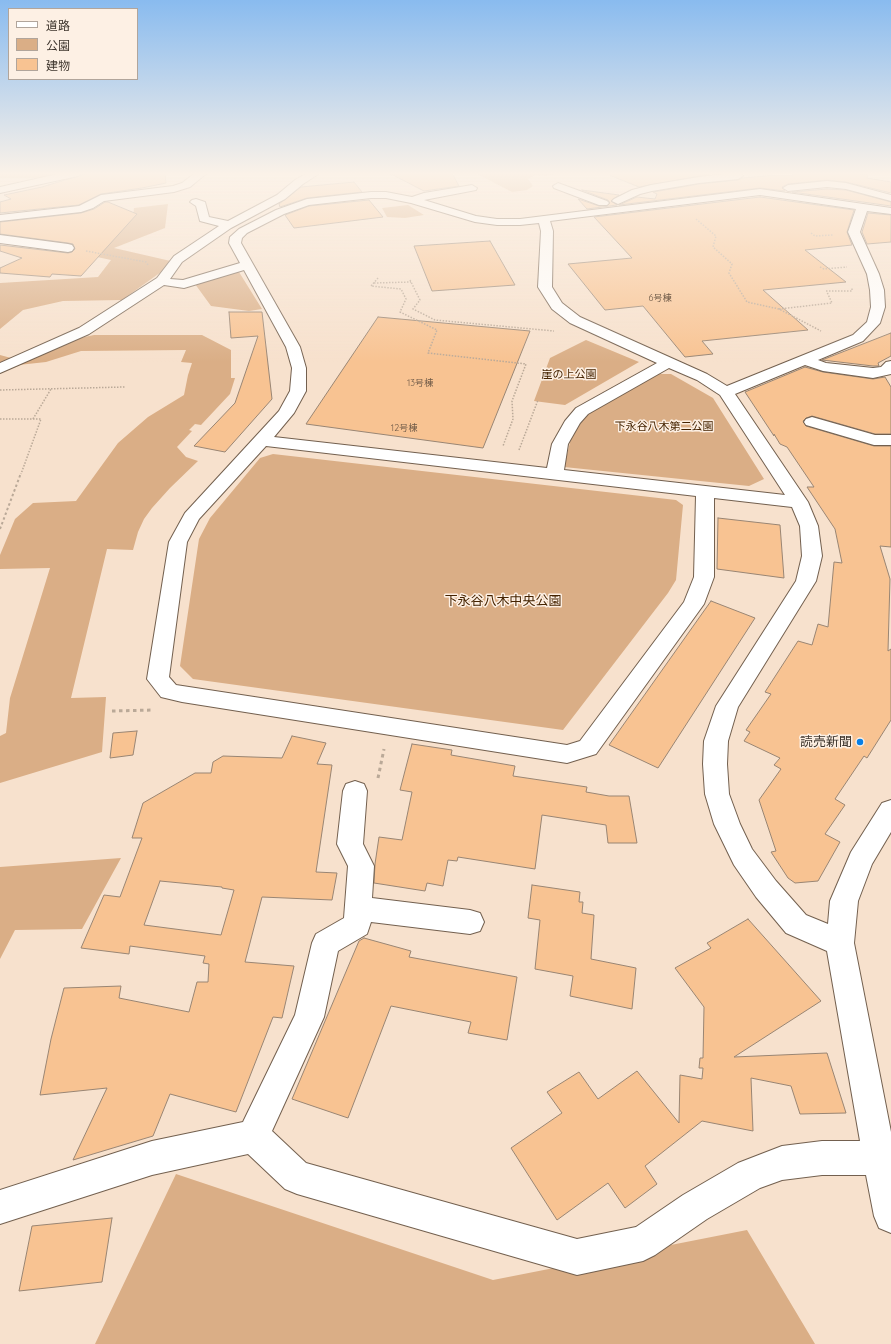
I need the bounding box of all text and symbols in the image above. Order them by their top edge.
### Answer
legend [8,8,138,80]
text: 道路 [46,18,70,33]
text: 公園 [46,38,70,53]
text: 建物 [46,58,70,73]
house number: 6号棟 [649,293,671,303]
park label: 崖の上公園 [542,368,596,382]
house number: 13号棟 [407,378,433,388]
park label: 下永谷八木第二公園 [615,420,713,434]
house number: 12号棟 [391,423,417,433]
park label: 下永谷八木中央公園 [445,593,561,609]
place label: 読売新聞 [800,734,852,750]
marker: 読売新聞 [855,737,865,747]

